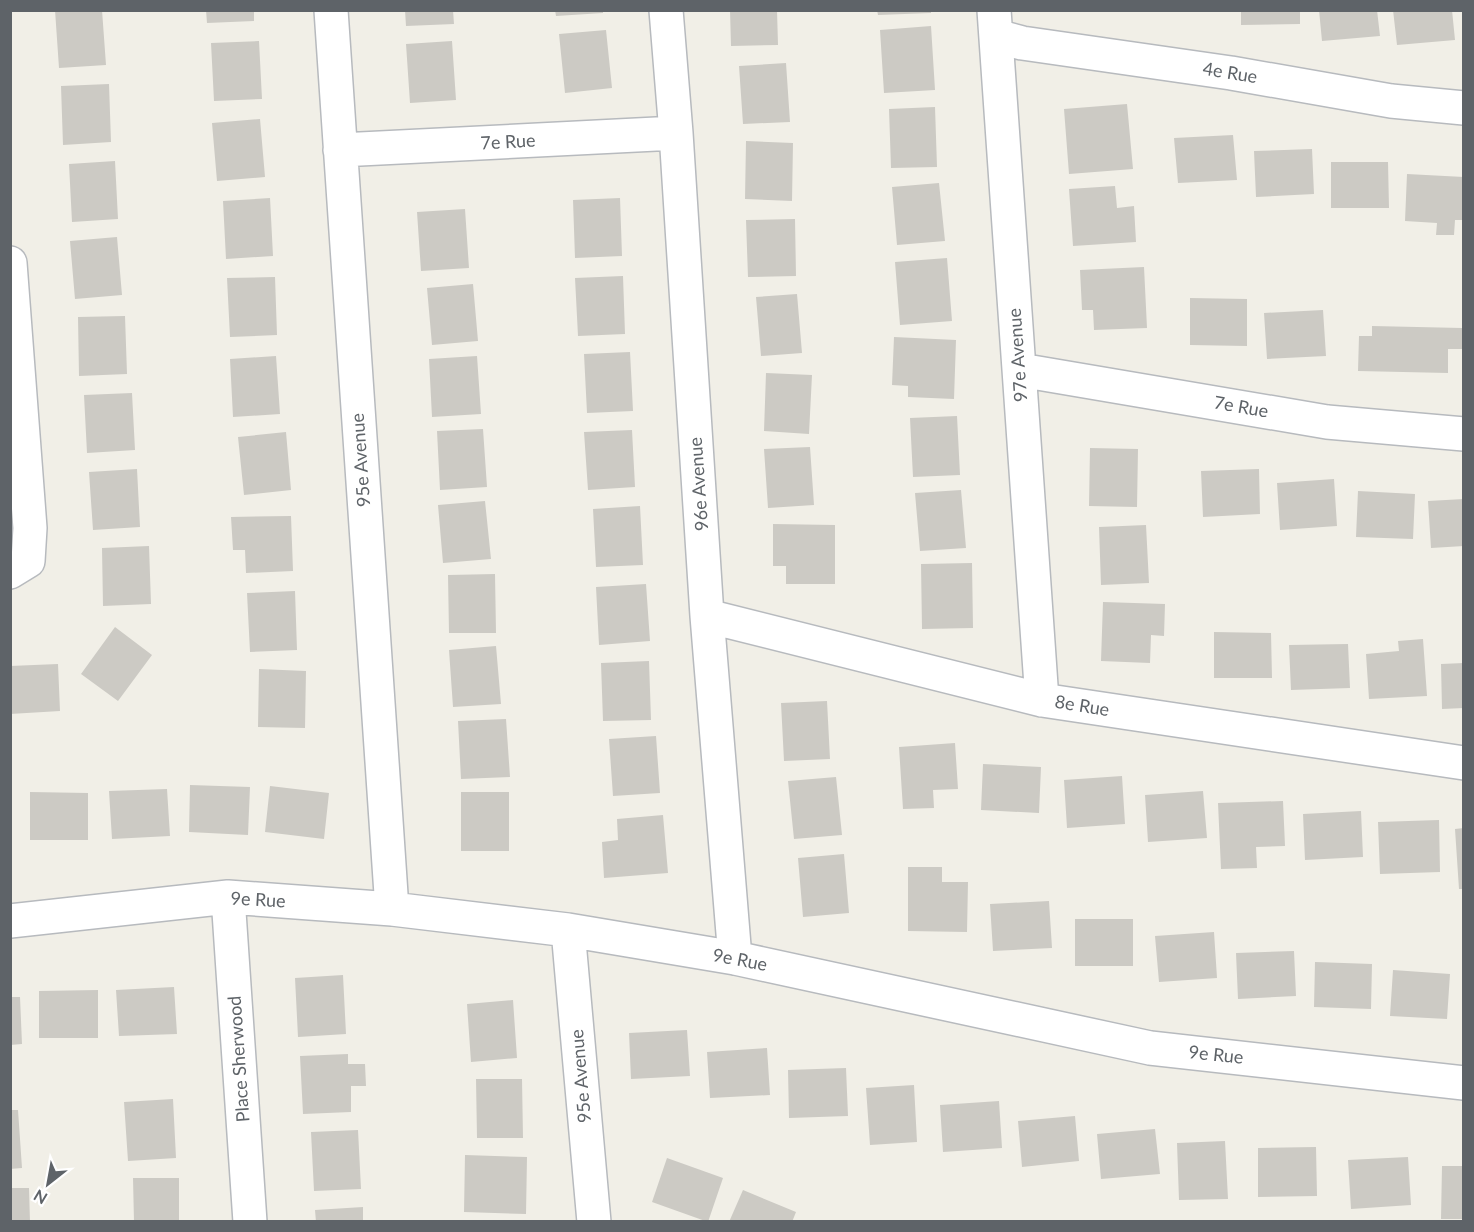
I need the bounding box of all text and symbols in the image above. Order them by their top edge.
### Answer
street label: 4e Rue [1201,57,1259,87]
street label: 7e Rue [480,129,536,153]
street label: 97e Avenue [1003,307,1031,403]
street label: 7e Rue [1212,390,1270,422]
street label: 95e Avenue [346,412,374,508]
street label: 96e Avenue [684,436,712,532]
street label: 8e Rue [1053,690,1111,720]
street label: 9e Rue [230,887,286,911]
street label: 9e Rue [711,943,769,975]
street label: Place Sherwood [223,995,253,1123]
street label: 95e Avenue [565,1028,595,1124]
street label: 9e Rue [1188,1040,1245,1068]
north arrow [18,1154,78,1214]
text: N [30,1186,50,1209]

